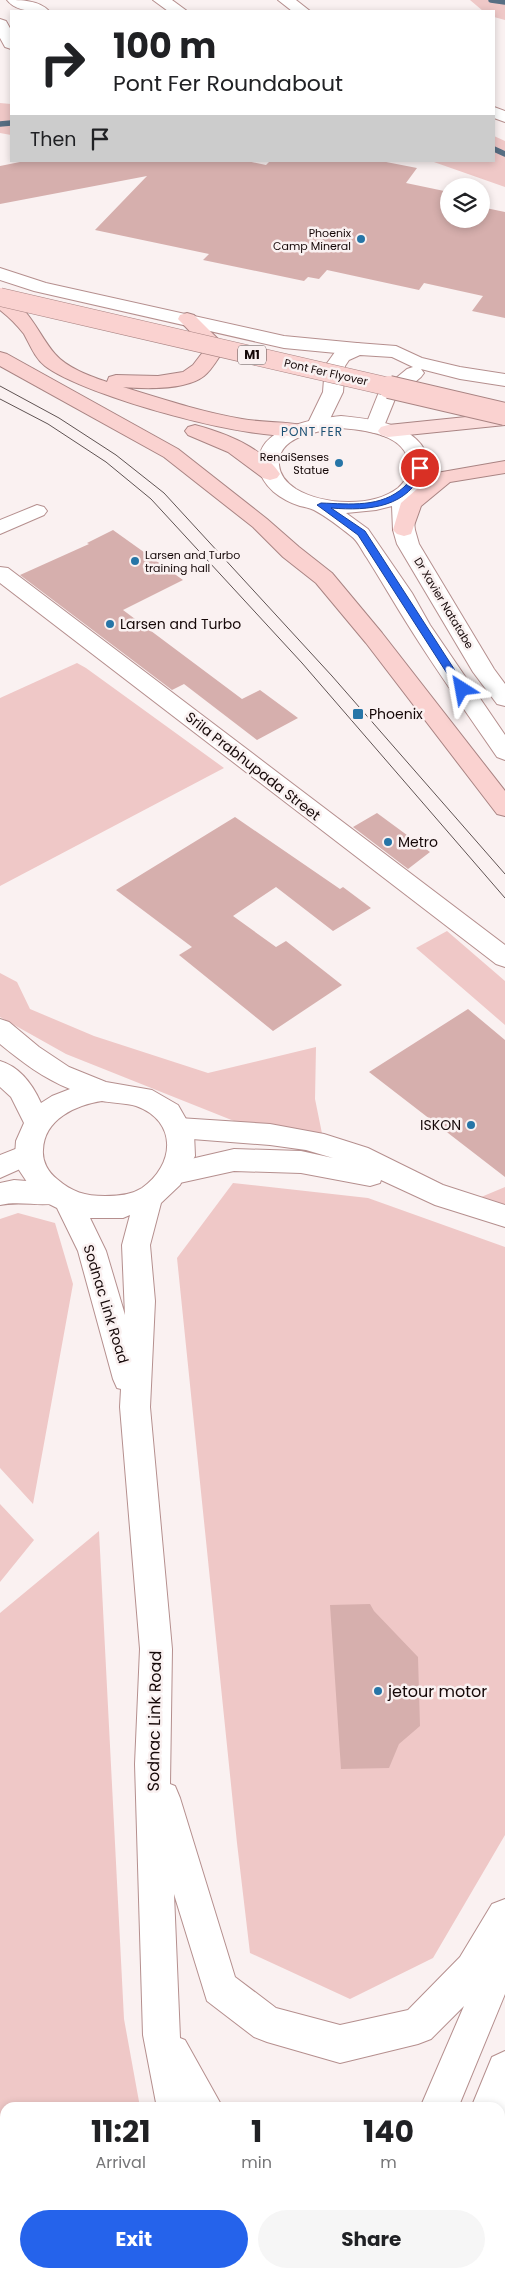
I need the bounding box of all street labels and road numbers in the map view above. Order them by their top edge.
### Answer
road number: M1 [238,346,266,364]
street label: Pont Fer Flyover [283,355,369,389]
street label: Dr Xavier Natatabe [410,554,478,652]
street label: Srila Prabhupada Street [181,707,325,825]
street label: Sodnac Link Road [78,1242,134,1366]
street label: Sodnac Link Road [142,1650,167,1792]

